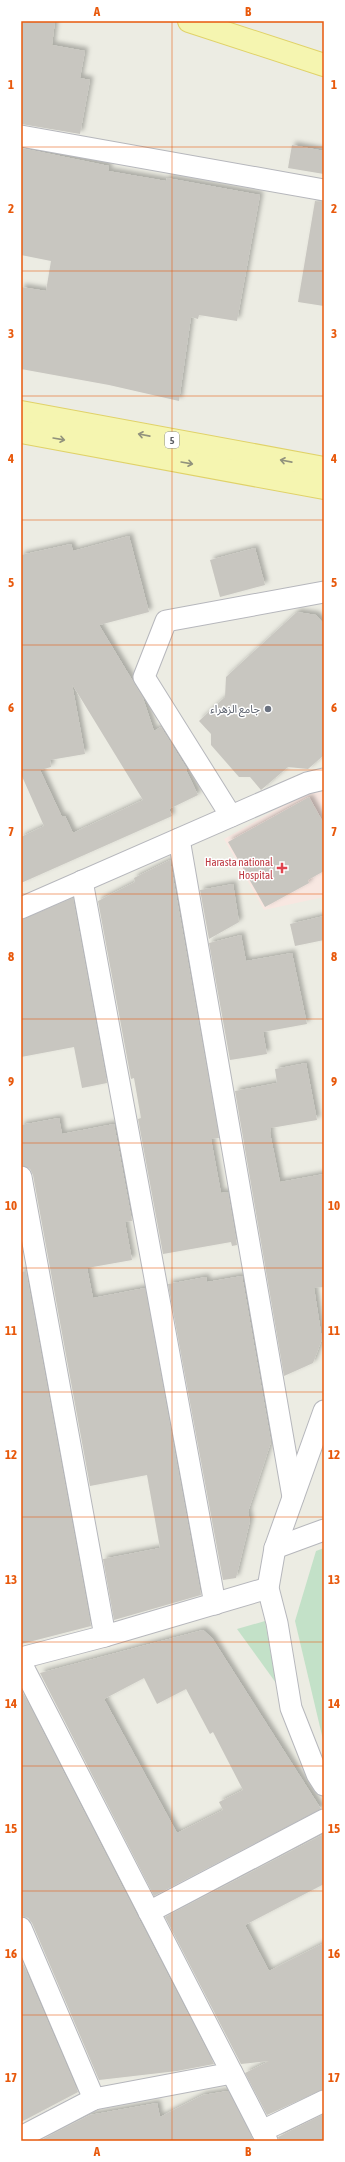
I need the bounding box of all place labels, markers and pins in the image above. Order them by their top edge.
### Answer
place label: جامع الزهراء [210,703,261,717]
marker: جامع الزهراء [263,704,273,714]
place label: Harasta national Hospital [205,856,273,881]
marker: Harasta national Hospital [276,862,288,874]

